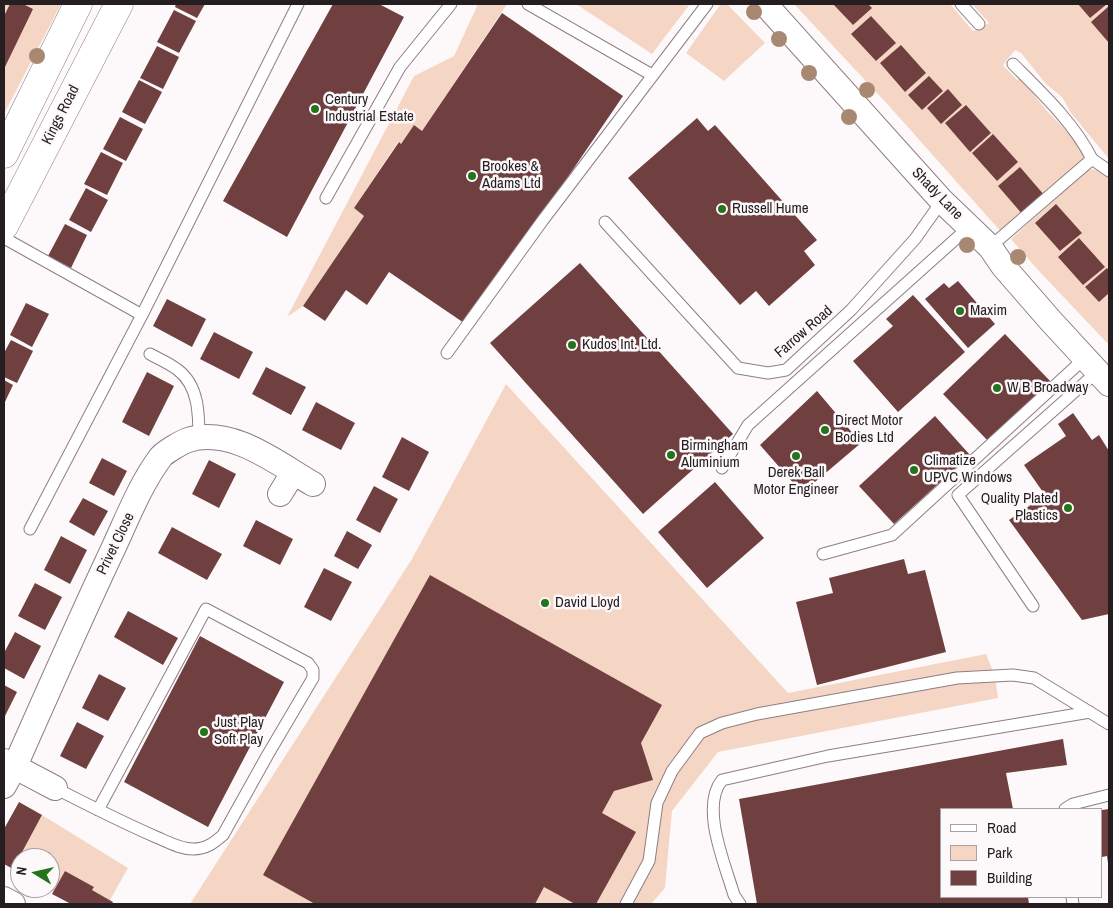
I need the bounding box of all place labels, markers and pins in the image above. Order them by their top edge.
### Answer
place label: Century Industrial Estate [325,91,414,126]
marker: Century Industrial Estate [309,103,321,115]
place label: Brookes & Adams Ltd [482,158,541,193]
marker: Brookes & Adams Ltd [466,170,478,182]
place label: Russell Hume [732,200,809,218]
marker: Russell Hume [716,203,728,215]
place label: Maxim [970,302,1007,320]
marker: Maxim [954,305,966,317]
place label: Kudos Int. Ltd. [582,336,661,354]
marker: Kudos Int. Ltd. [566,339,578,351]
place label: W B Broadway [1007,379,1088,397]
marker: W B Broadway [991,382,1003,394]
place label: Direct Motor Bodies Ltd [835,412,903,447]
marker: Direct Motor Bodies Ltd [819,424,831,436]
place label: Birmingham Aluminium [681,437,748,472]
marker: Birmingham Aluminium [665,449,677,461]
marker: Derek Ball Motor Engineer [790,450,802,462]
place label: Climatize UPVC Windows [924,452,1012,487]
place label: Derek Ball Motor Engineer [754,464,838,499]
marker: Climatize UPVC Windows [908,464,920,476]
place label: Quality Plated Plastics [981,490,1058,525]
marker: Quality Plated Plastics [1062,502,1074,514]
place label: David Lloyd [555,594,620,612]
marker: David Lloyd [539,597,551,609]
place label: Just Play Soft Play [214,714,264,749]
marker: Just Play Soft Play [198,726,210,738]

